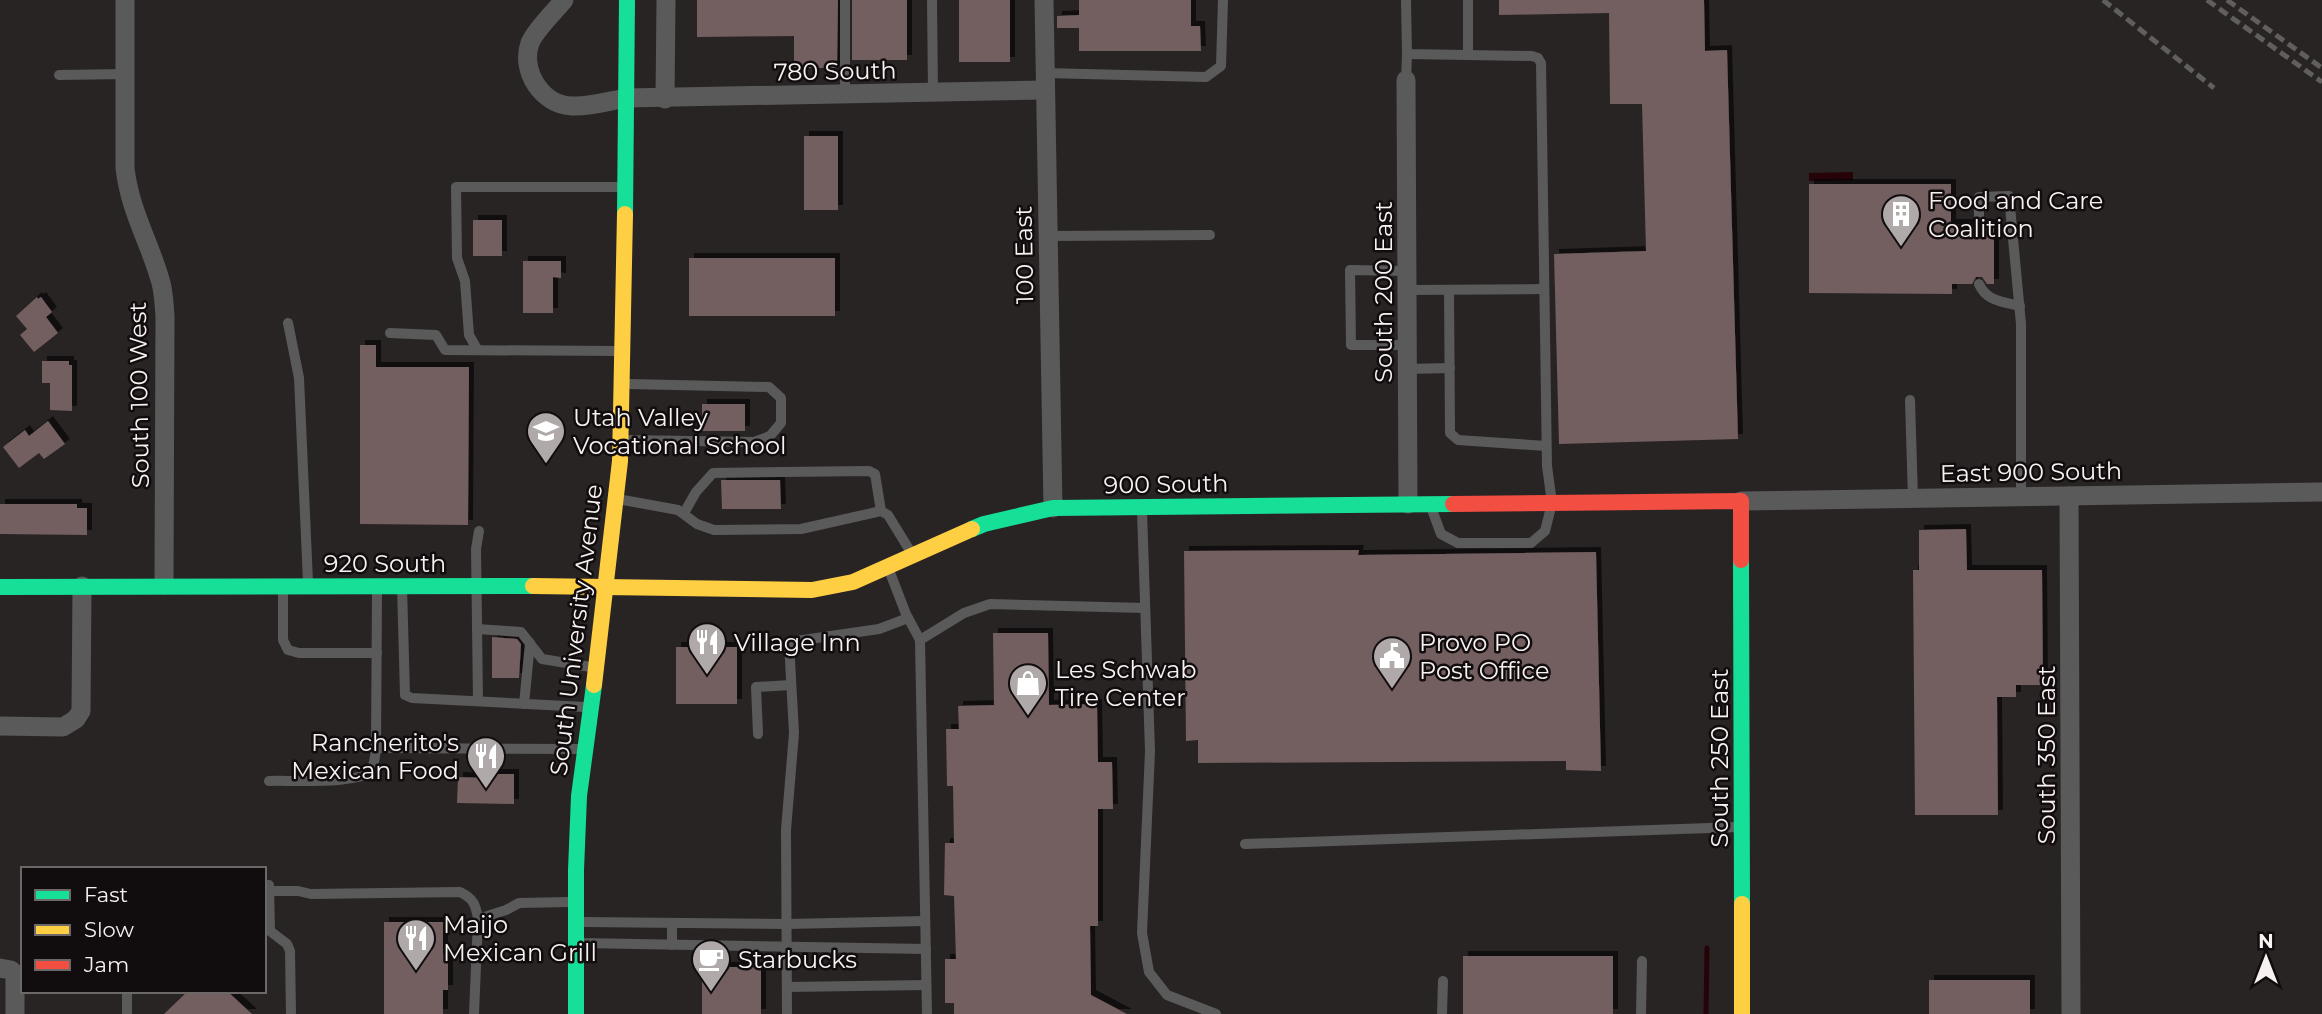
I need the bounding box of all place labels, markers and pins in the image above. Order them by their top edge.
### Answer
place label: Food and Care Coalition [1928,186,2103,243]
building icon: Food and Care Coalition [1880,193,1922,248]
place label: Utah Valley Vocational School [573,403,786,460]
school or university icon: Utah Valley Vocational School [525,410,567,465]
restaurant icon: Village Inn [686,621,728,676]
place label: Village Inn [734,628,861,657]
place label: Provo PO Post Office [1419,628,1549,685]
public building icon: Provo PO Post Office [1371,635,1413,690]
place label: Les Schwab Tire Center [1055,655,1197,712]
shop icon: Les Schwab Tire Center [1007,662,1049,717]
place label: Rancherito's Mexican Food [291,728,459,785]
restaurant icon: Rancherito's Mexican Food [465,735,507,790]
place label: Maijo Mexican Grill [443,910,597,967]
restaurant icon: Maijo Mexican Grill [395,917,437,972]
cafe icon: Starbucks [690,938,732,993]
place label: Starbucks [738,945,857,974]

